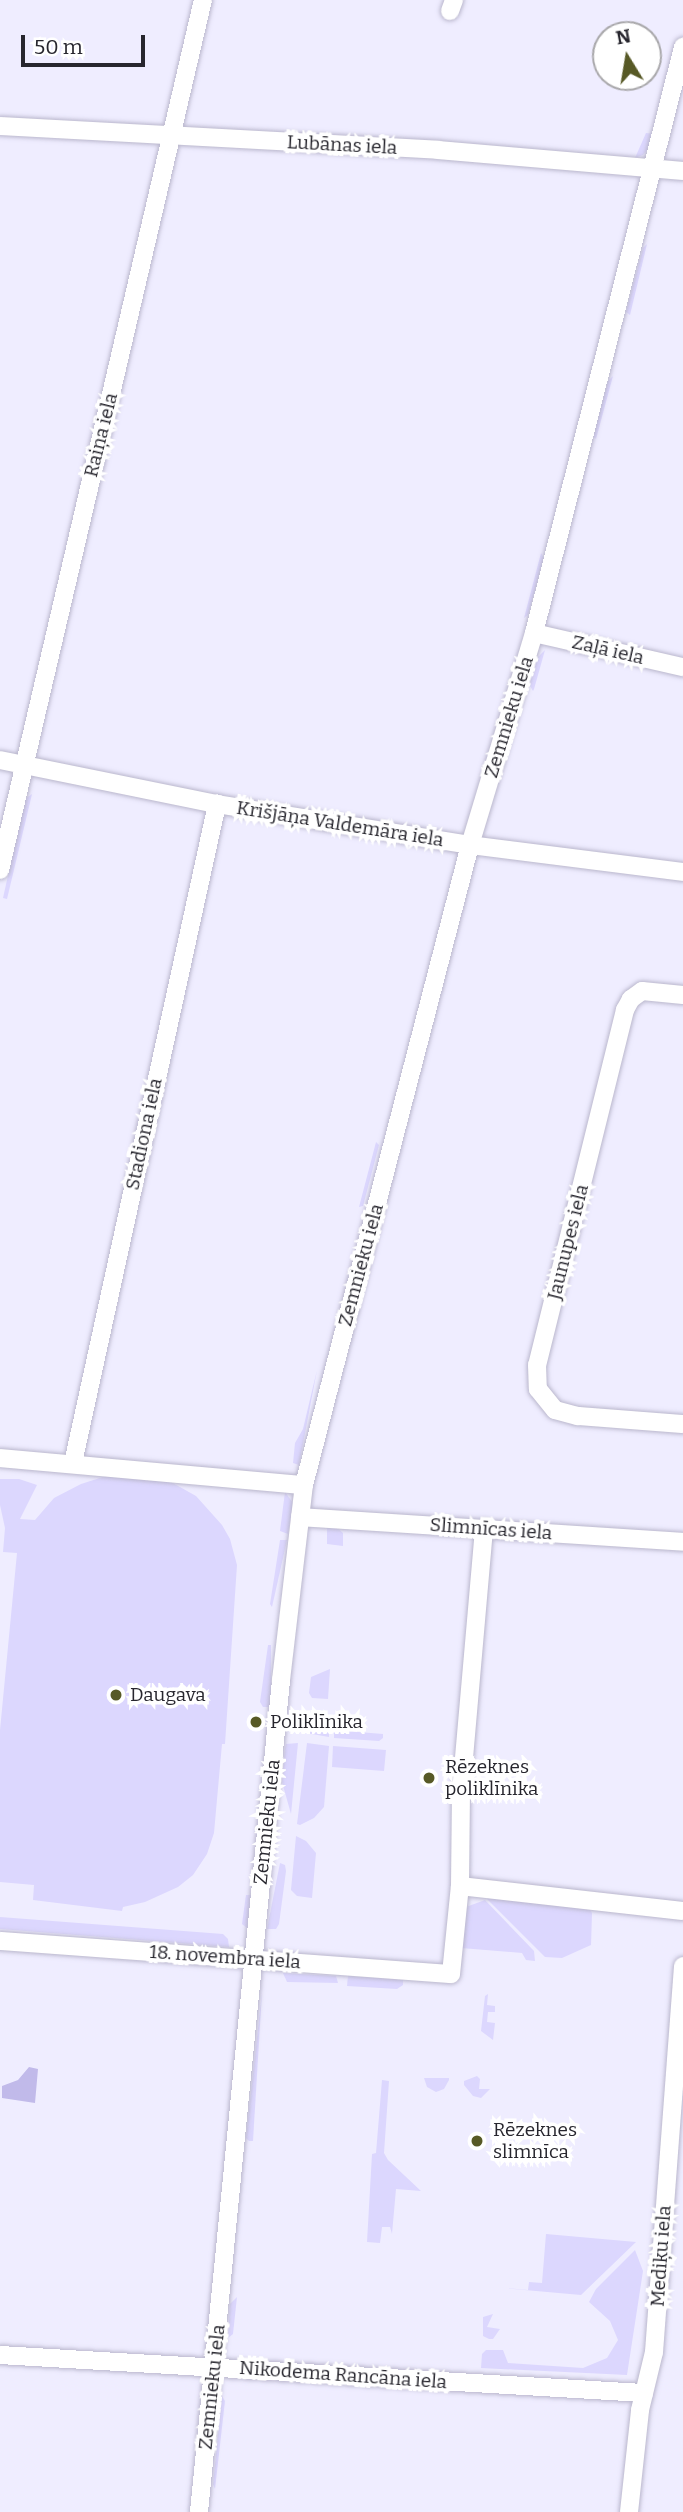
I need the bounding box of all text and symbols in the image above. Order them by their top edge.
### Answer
scale bar [24,21,149,65]
north arrow [592,21,662,91]
text: N [614,24,633,50]
text: 50 m [34,34,83,60]
street label: Lubānas iela [286,131,398,159]
street label: Raiņa iela [80,390,122,480]
street label: Zaļā iela [570,631,646,669]
street label: Zemnieku iela [480,653,538,781]
street label: Krišjāņa Valdemāra iela [235,796,445,852]
street label: Stadiona iela [121,1076,167,1192]
street label: Jaunupes iela [543,1182,593,1302]
street label: Zemnieku iela [334,1201,388,1329]
street label: Slimnīcas iela [429,1513,553,1545]
place label: Daugava [130,1684,206,1706]
marker: Daugava [108,1687,124,1703]
place label: Poliklīnika [270,1711,363,1733]
marker: Poliklīnika [248,1714,264,1730]
place label: Rēzeknes poliklīnika [445,1756,538,1800]
street label: Zemnieku iela [249,1758,285,1886]
marker: Rēzeknes poliklīnika [419,1768,439,1788]
street label: 18. novembra iela [149,1940,301,1974]
place label: Rēzeknes slimnīca [493,2119,577,2163]
marker: Rēzeknes slimnīca [467,2131,487,2151]
street label: Mediķu iela [646,2204,676,2308]
street label: Zemnieku iela [194,2323,230,2451]
street label: Nikodema Rancāna iela [238,2356,448,2394]

